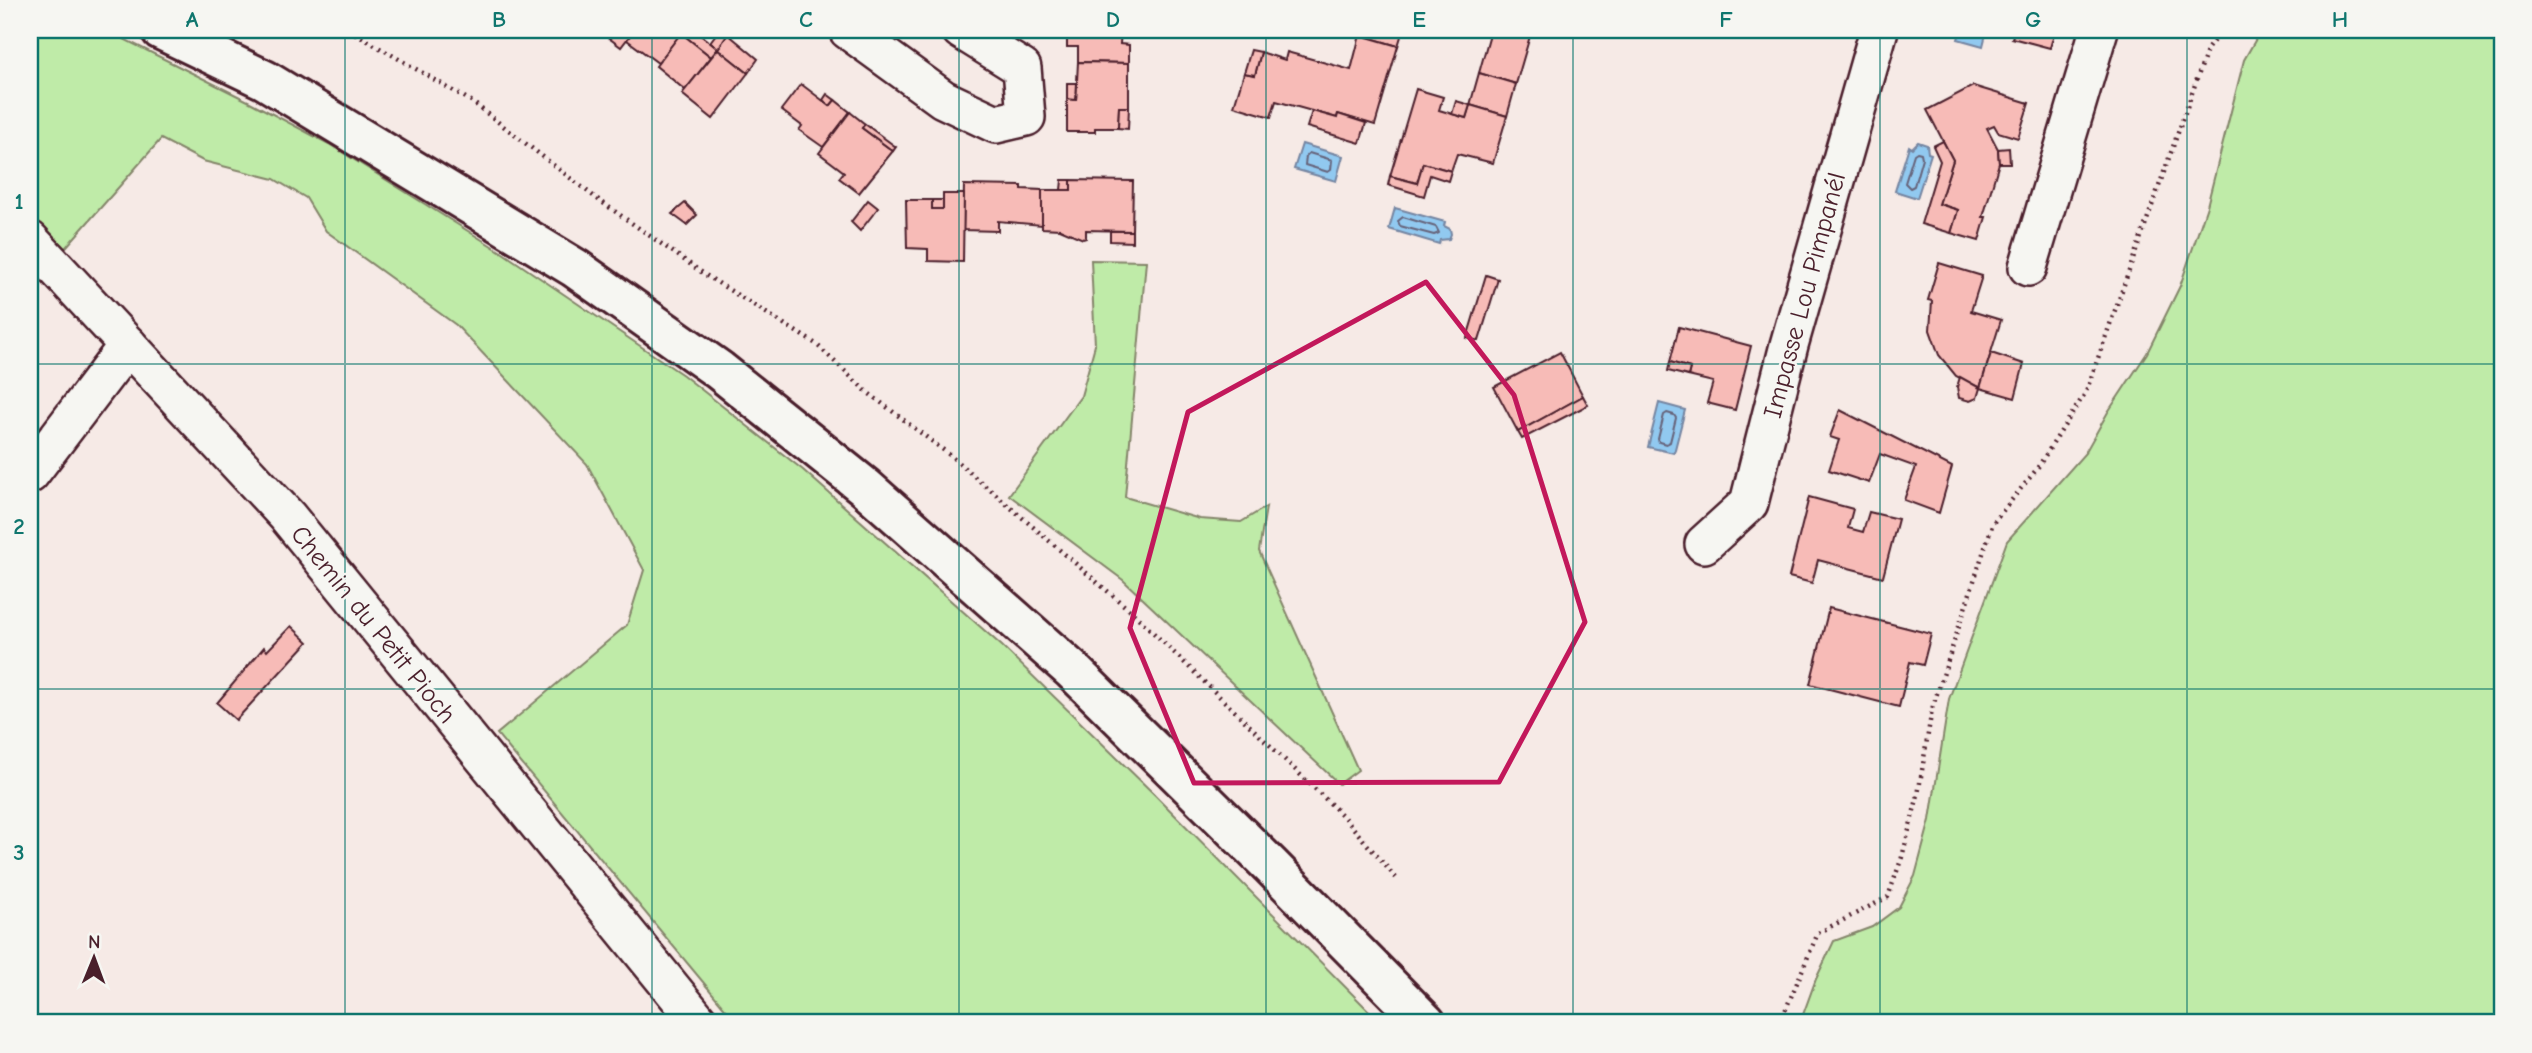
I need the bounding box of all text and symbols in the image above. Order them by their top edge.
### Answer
text: A [186,6,199,33]
text: B [492,6,506,33]
text: C [799,6,813,33]
text: D [1106,6,1120,33]
text: E [1412,6,1426,33]
text: F [1719,6,1733,33]
text: G [2025,6,2041,33]
text: H [2332,6,2348,33]
street label: Impasse Lou Pimpanél [1758,169,1852,421]
text: 1 [14,188,24,215]
text: 2 [13,513,25,540]
street label: Chemin du Petit Pioch [284,520,462,730]
text: 3 [13,839,25,866]
north arrow [60,923,130,993]
text: N [88,931,101,953]

